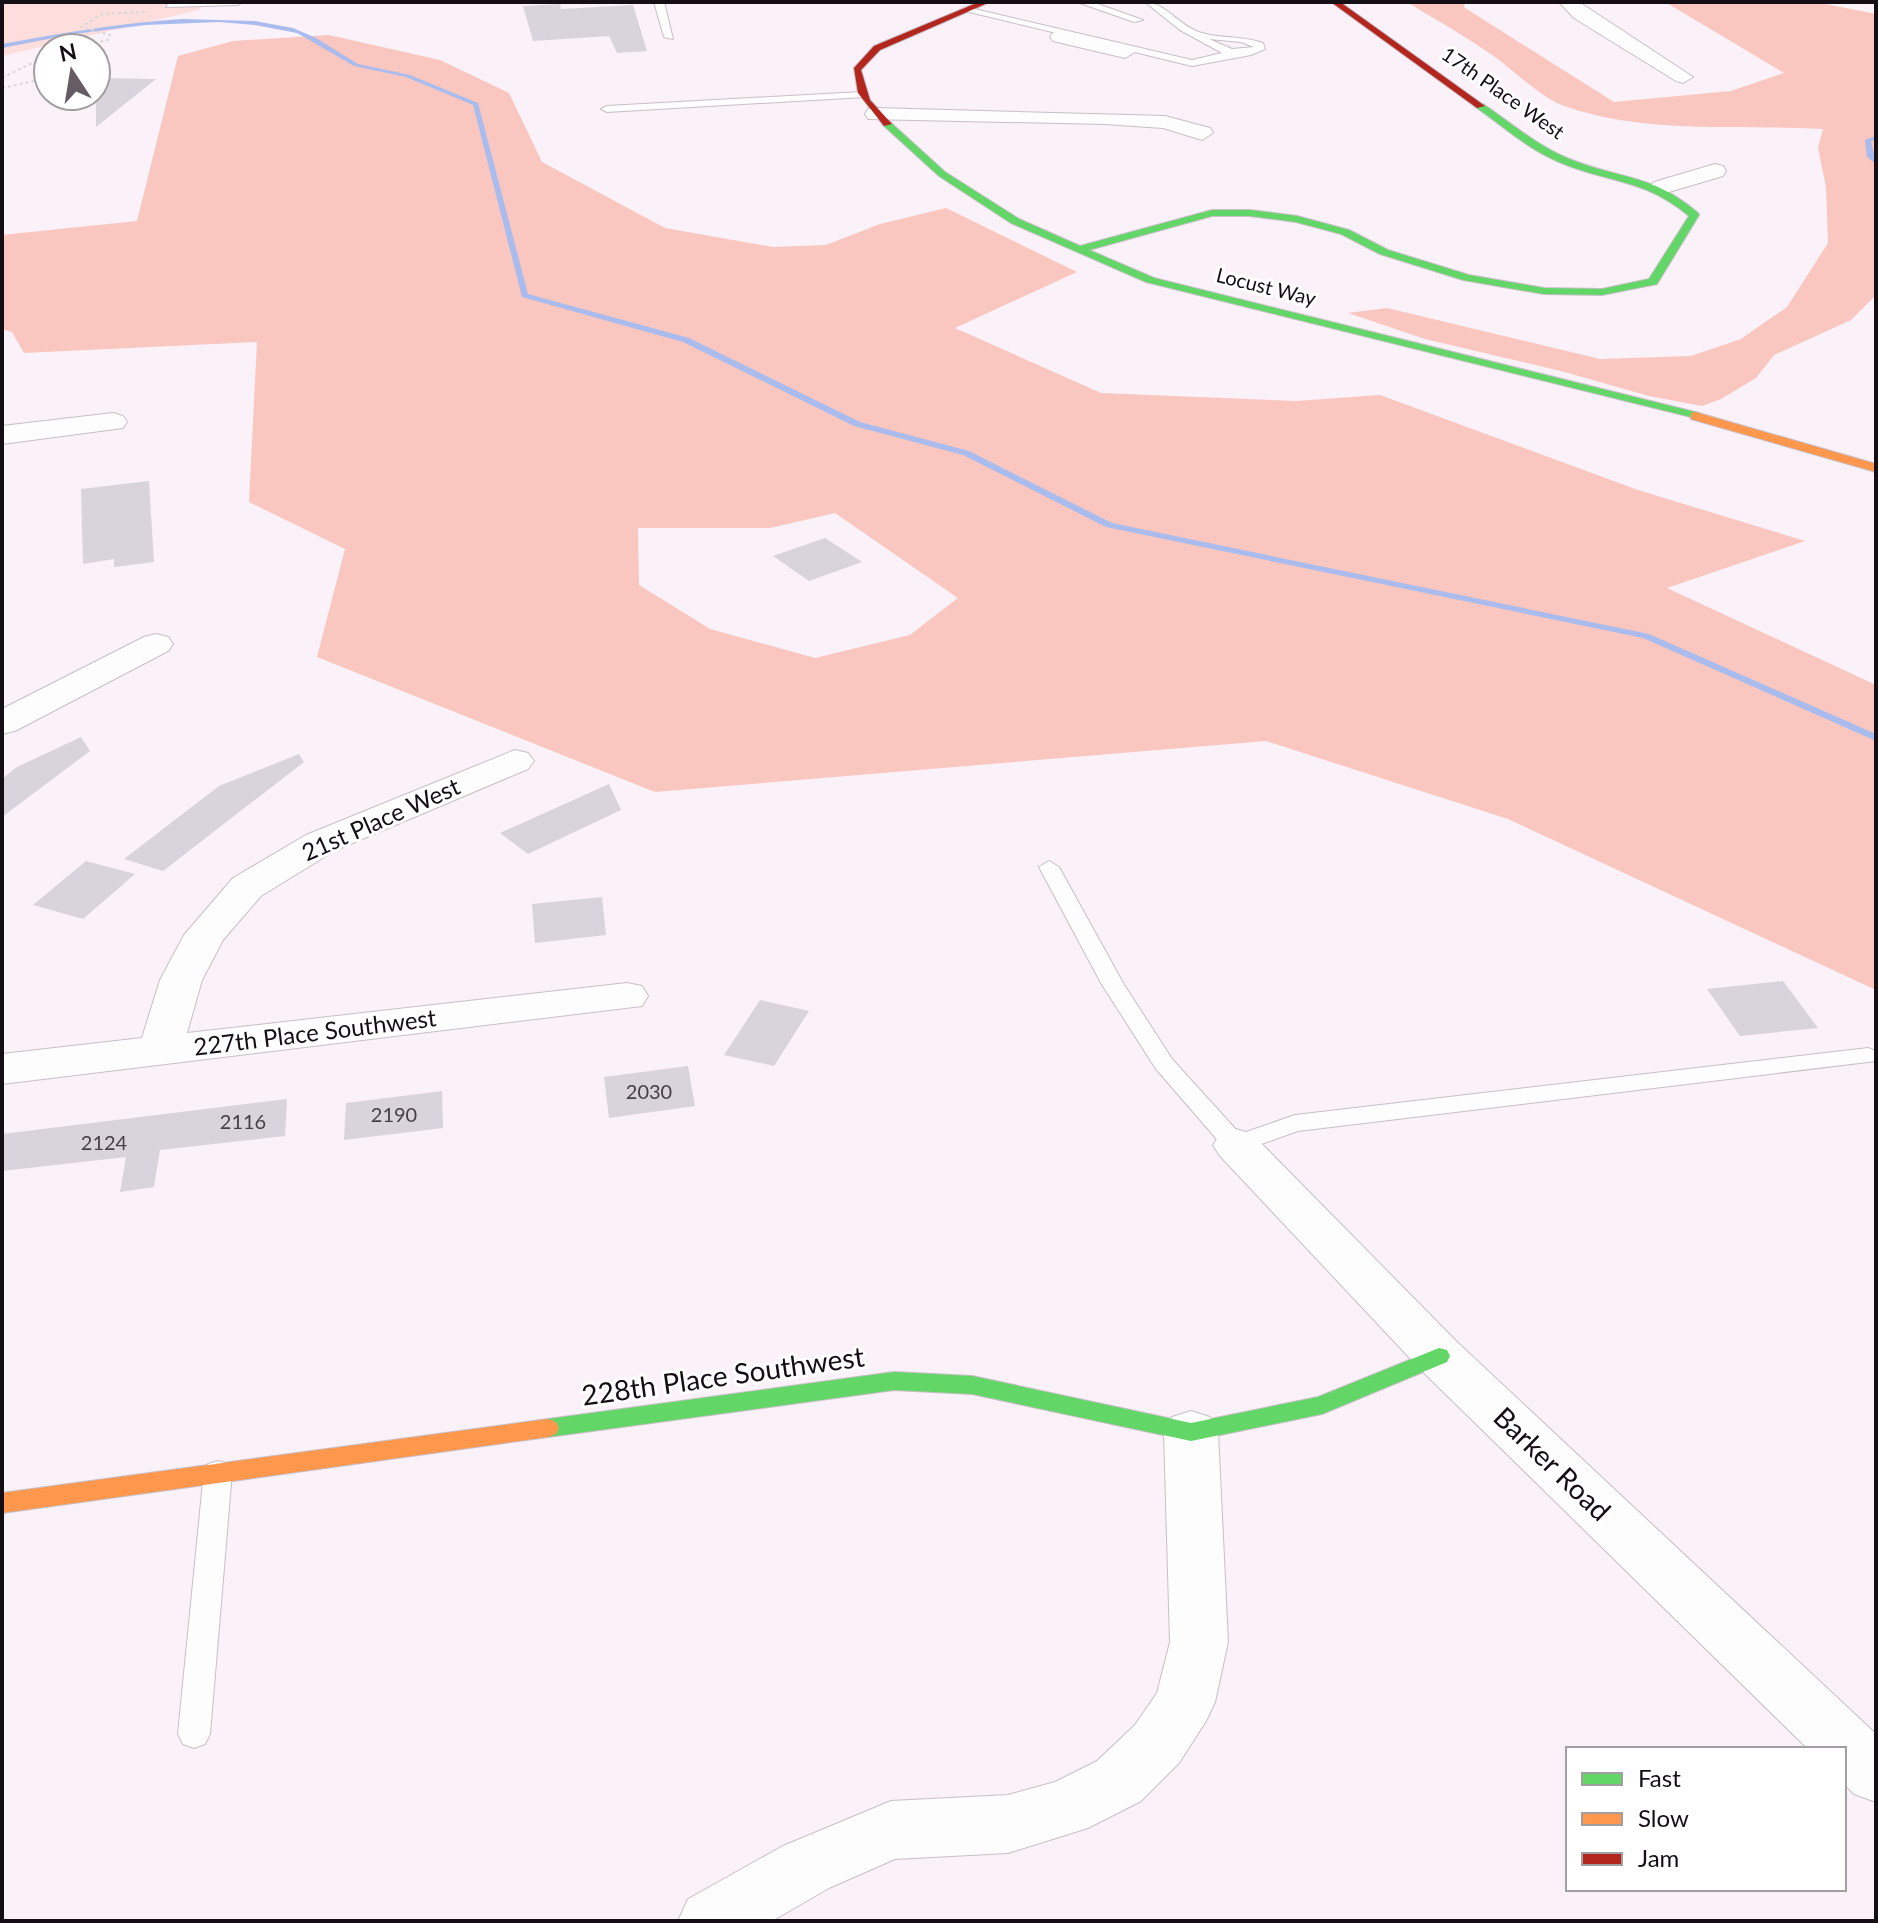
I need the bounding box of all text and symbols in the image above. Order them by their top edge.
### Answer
north arrow [32,32,112,112]
text: N [57,37,79,67]
street label: 17th Place West [1438,41,1569,143]
street label: Locust Way [1214,262,1319,310]
street label: 21st Place West [297,771,464,866]
street label: 227th Place Southwest [192,1002,438,1061]
house number: 2030 [626,1079,672,1103]
house number: 2190 [371,1102,417,1126]
house number: 2116 [220,1109,266,1133]
house number: 2124 [81,1130,128,1154]
street label: 228th Place Southwest [579,1338,866,1412]
street label: Barker Road [1487,1399,1618,1527]
legend [1566,1747,1846,1891]
text: Fast [1638,1763,1681,1792]
text: Slow [1638,1803,1689,1832]
text: Jam [1638,1843,1679,1872]

